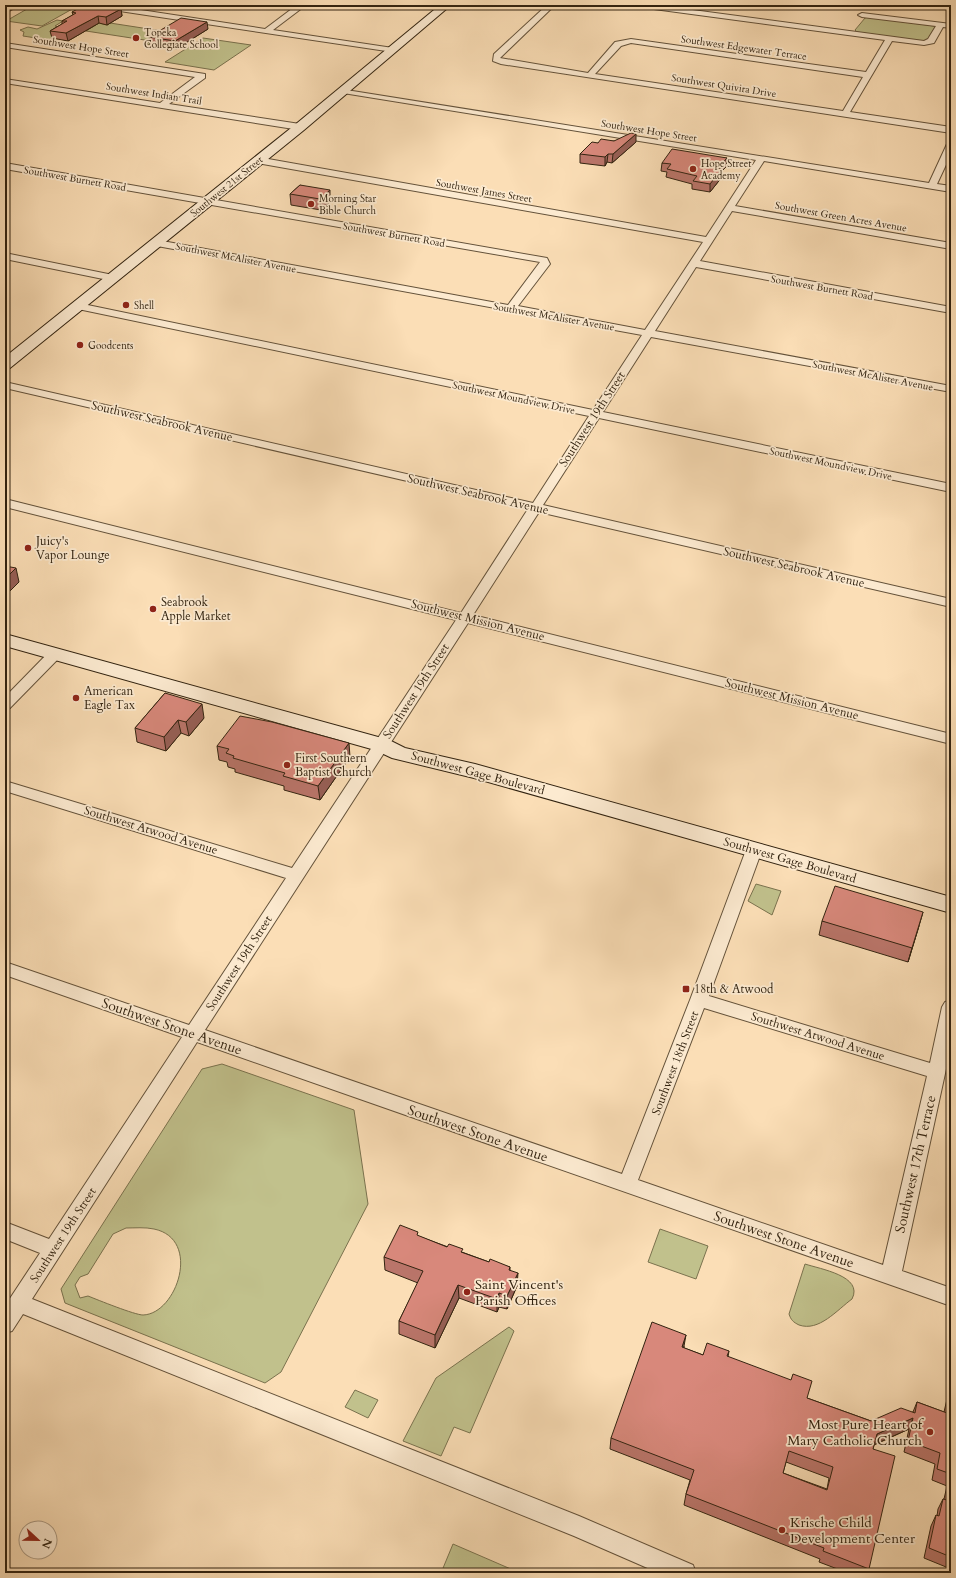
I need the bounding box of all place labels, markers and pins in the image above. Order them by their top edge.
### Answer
place label: Topeka Collegiate School [144,26,219,52]
marker: Topeka Collegiate School [131,33,141,43]
place label: Hope Street Academy [701,157,752,183]
marker: Hope Street Academy [688,164,698,174]
place label: Morning Star Bible Church [319,192,377,218]
marker: Morning Star Bible Church [306,199,316,209]
place label: Shell [134,299,155,313]
marker: Shell [121,300,131,310]
place label: Goodcents [88,339,133,353]
marker: Goodcents [75,340,85,350]
place label: Juicy's Vapor Lounge [34,533,110,563]
marker: Juicy's Vapor Lounge [23,543,33,553]
place label: Seabrook Apple Market [161,594,231,624]
marker: Seabrook Apple Market [148,604,158,614]
place label: American Eagle Tax [84,683,135,713]
marker: American Eagle Tax [71,693,81,703]
place label: First Southern Baptist Church [295,750,372,780]
marker: First Southern Baptist Church [282,760,292,770]
place label: 18th & Atwood [694,981,774,997]
marker: 18th & Atwood [681,984,691,994]
place label: Saint Vincent's Parish Offices [475,1275,564,1310]
marker: Saint Vincent's Parish Offices [462,1287,472,1297]
place label: Most Pure Heart of Mary Catholic Church [787,1415,925,1450]
marker: Most Pure Heart of Mary Catholic Church [925,1427,935,1437]
place label: Krische Child Development Center [790,1513,916,1548]
marker: Krische Child Development Center [777,1525,787,1535]

